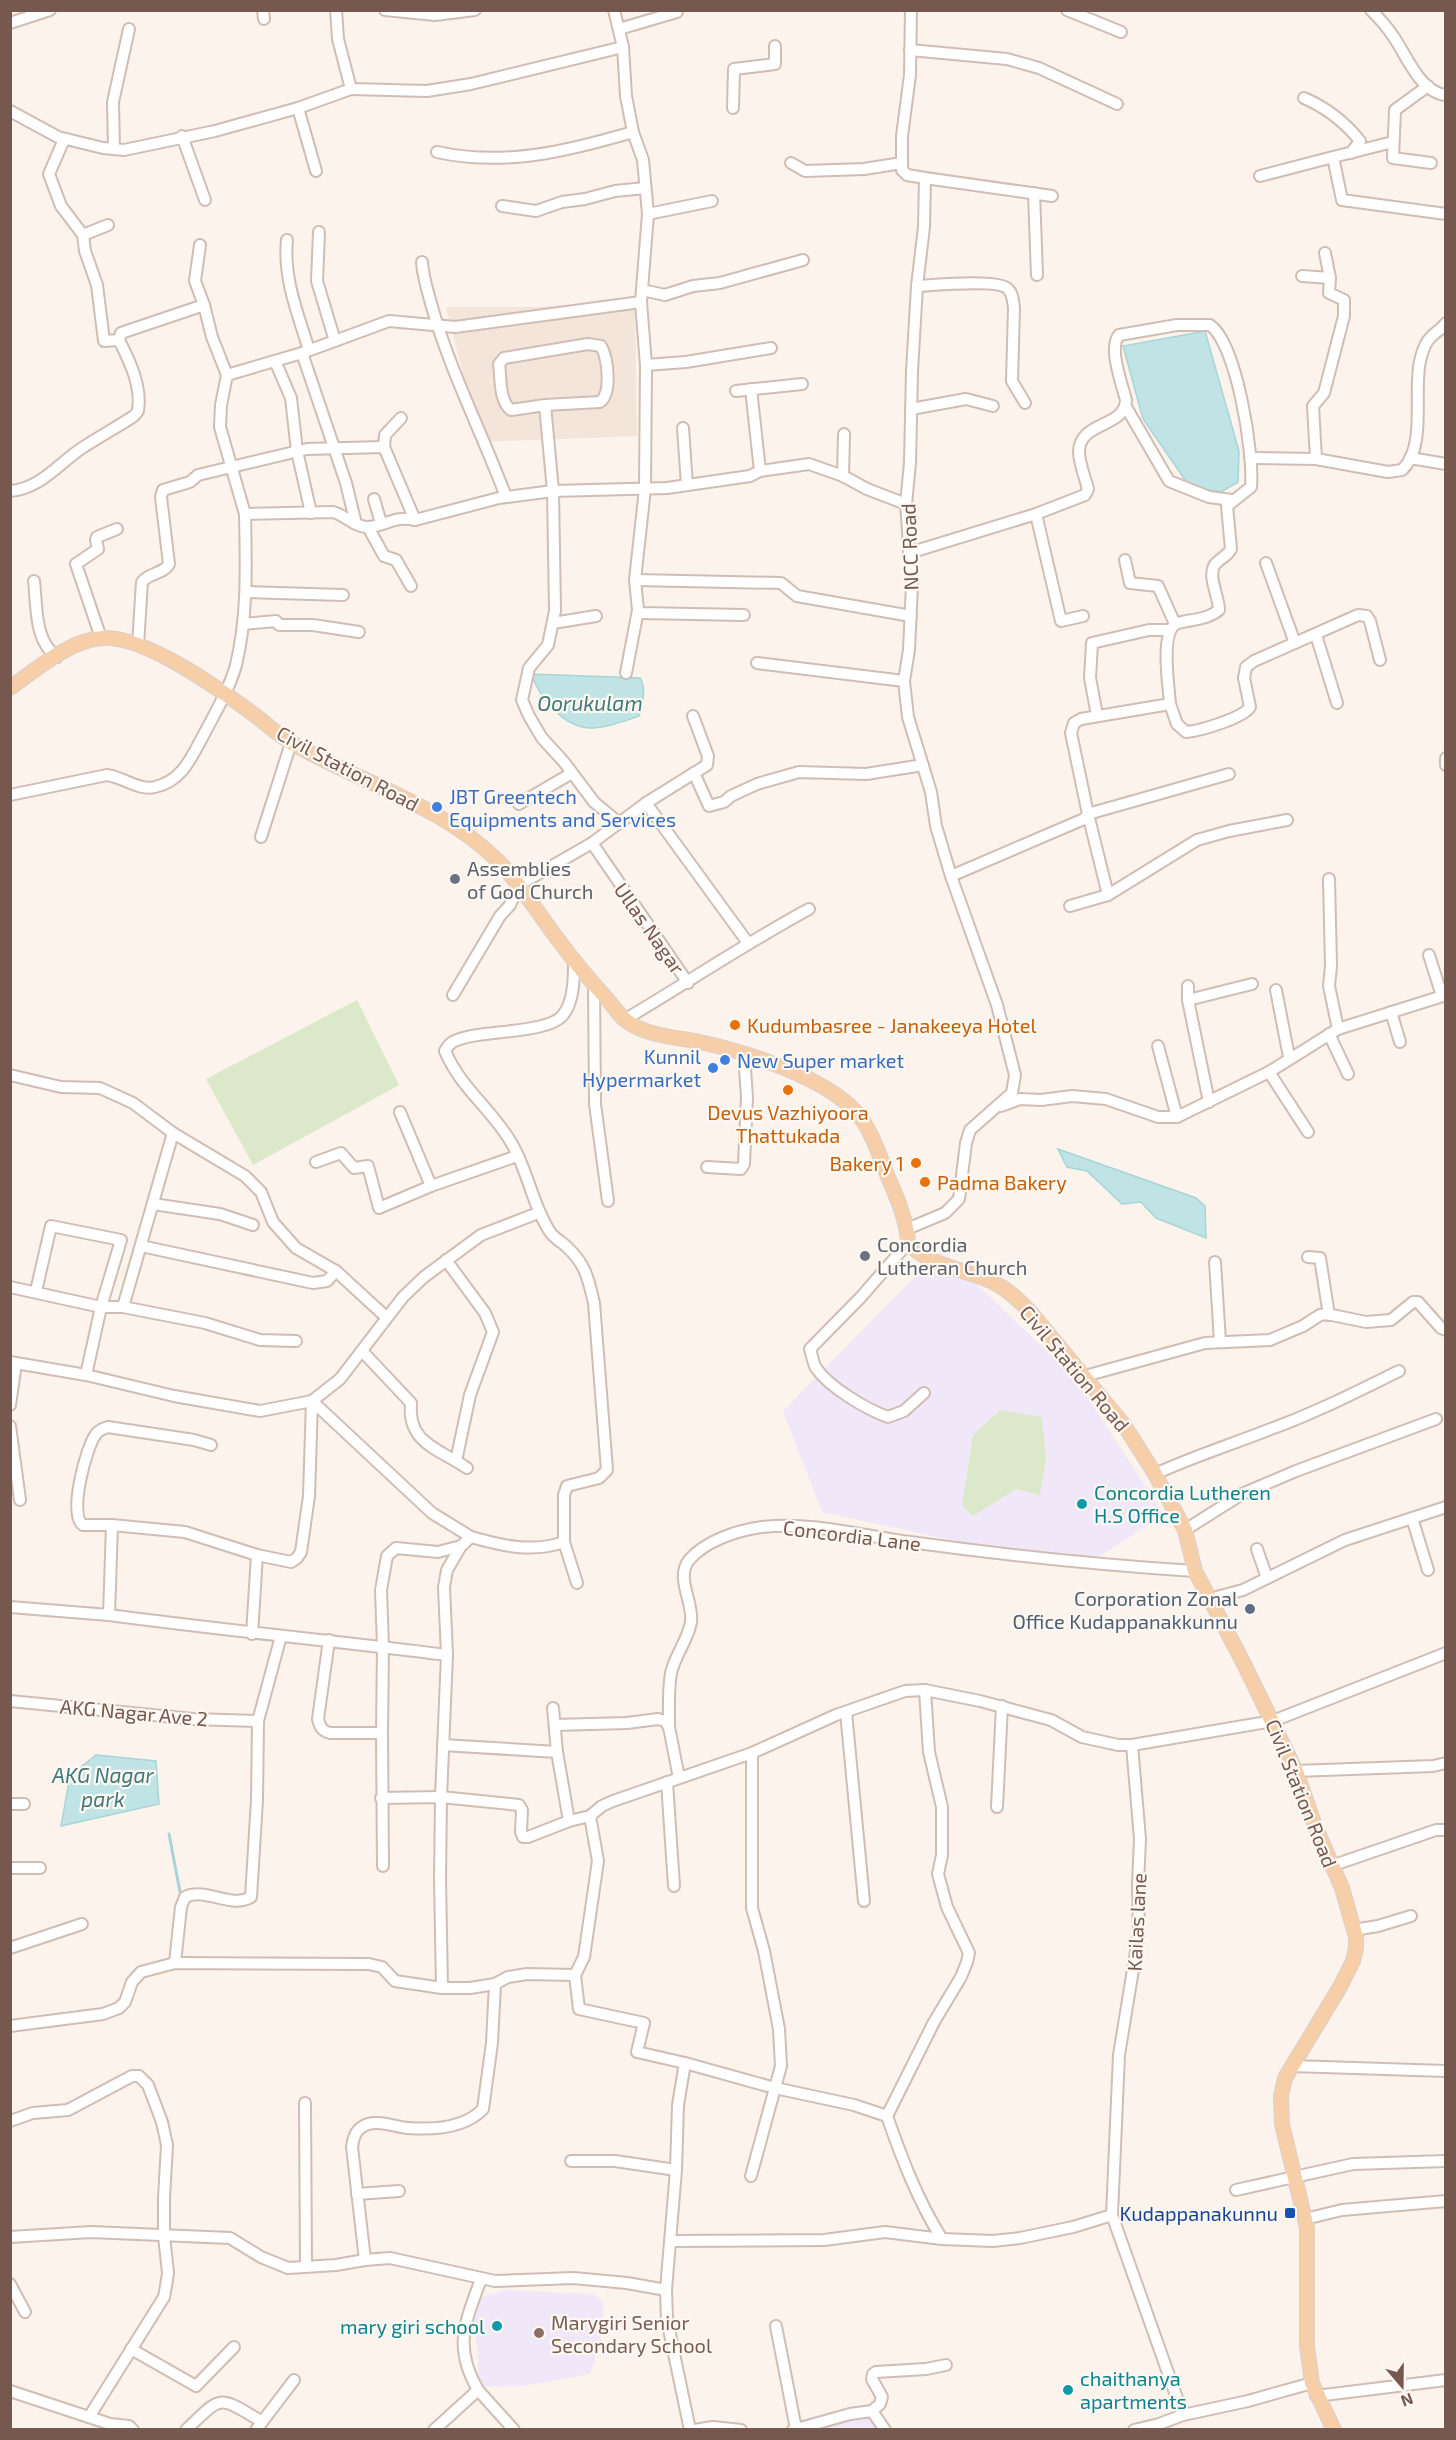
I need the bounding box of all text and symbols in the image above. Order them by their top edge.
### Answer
street label: NCC Road [895,503,923,591]
water label: Oorukulam [537,690,643,715]
street label: Civil Station Road [273,720,423,816]
place label: JBT Greentech Equipments and Services [449,784,676,831]
marker: JBT Greentech Equipments and Services [430,800,444,814]
place label: Assemblies of God Church [467,856,593,903]
marker: Assemblies of God Church [448,872,462,886]
street label: Ullas Nagar [610,878,690,978]
place label: Kudumbasree - Janakeeya Hotel [747,1013,1036,1037]
marker: Kudumbasree - Janakeeya Hotel [728,1018,742,1032]
place label: Kunnil Hypermarket [582,1044,701,1091]
place label: New Super market [737,1048,905,1072]
marker: New Super market [718,1053,732,1067]
marker: Kunnil Hypermarket [706,1061,720,1075]
marker: Devus Vazhiyoora Thattukada [781,1083,795,1097]
place label: Devus Vazhiyoora Thattukada [707,1100,869,1147]
place label: Bakery 1 [829,1151,904,1175]
marker: Bakery 1 [909,1156,923,1170]
place label: Padma Bakery [937,1170,1067,1194]
marker: Padma Bakery [918,1175,932,1189]
place label: Concordia Lutheran Church [877,1232,1027,1279]
marker: Concordia Lutheran Church [858,1249,872,1263]
street label: Civil Station Road [1015,1300,1135,1436]
place label: Concordia Lutheren H.S Office [1094,1480,1271,1527]
marker: Concordia Lutheren H.S Office [1075,1497,1089,1511]
street label: Concordia Lane [782,1515,922,1555]
place label: Corporation Zonal Office Kudappanakkunnu [1012,1586,1238,1633]
marker: Corporation Zonal Office Kudappanakkunnu [1243,1602,1257,1616]
street label: AKG Nagar Ave 2 [59,1694,209,1730]
street label: Civil Station Road [1261,1715,1343,1871]
water label: AKG Nagar park [51,1762,155,1811]
street label: Kailas lane [1121,1872,1151,1972]
place label: Kudappanakunnu [1119,2201,1278,2225]
marker: Kudappanakunnu [1283,2206,1297,2220]
place label: Marygiri Senior Secondary School [551,2310,712,2357]
place label: mary giri school [340,2314,485,2338]
marker: mary giri school [490,2319,504,2333]
marker: Marygiri Senior Secondary School [532,2326,546,2340]
north arrow [1372,2356,1432,2416]
place label: chaithanya apartments [1080,2366,1187,2413]
marker: chaithanya apartments [1061,2383,1075,2397]
text: N [1399,2390,1416,2411]

